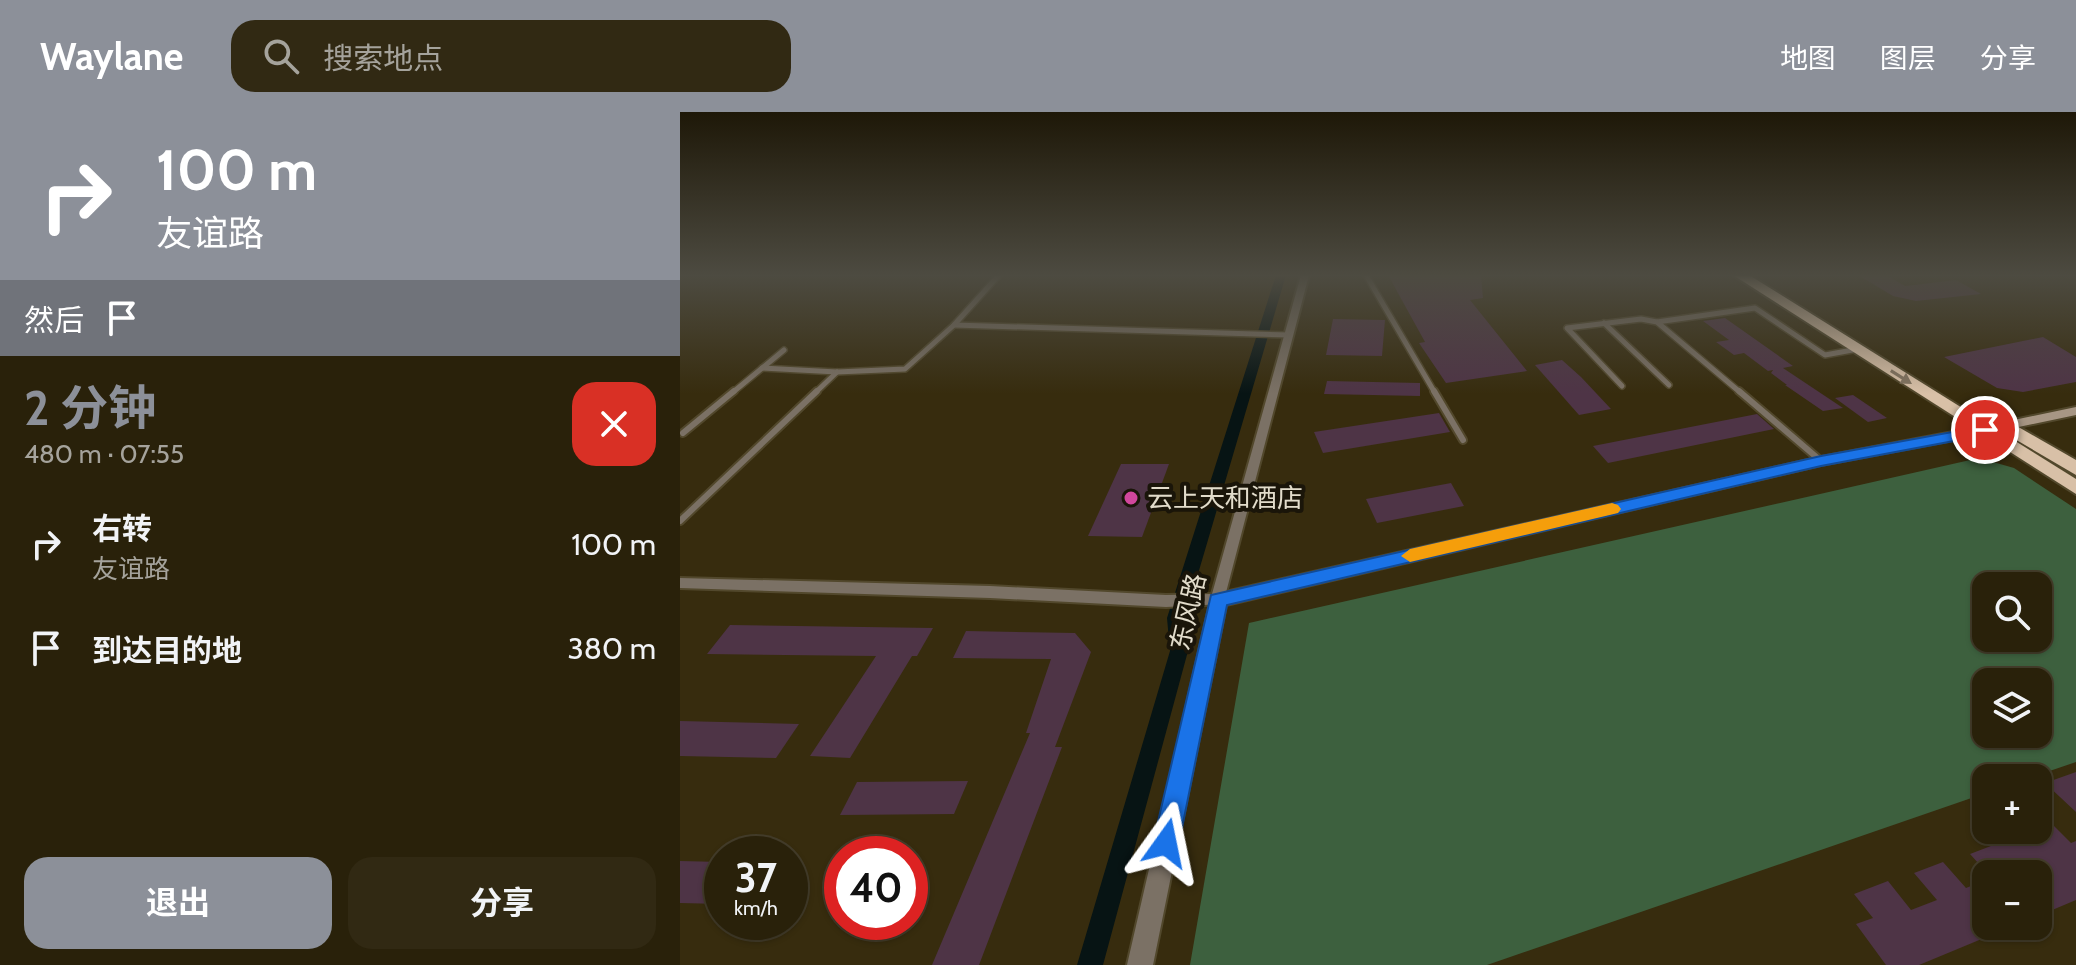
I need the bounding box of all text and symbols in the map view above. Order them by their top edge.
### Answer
search box [231,20,791,92]
text: Waylane [40,33,183,80]
icon: search [259,34,303,78]
text: 搜索地点 [323,40,443,77]
text: 地图 [1780,41,1836,75]
text: 图层 [1880,41,1936,75]
text: 分享 [1980,41,2036,75]
text: 100 m [156,136,317,204]
icon: right [24,144,128,248]
text: 友谊路 [156,211,264,255]
icon: arrive [100,296,144,340]
text: 然后 [24,302,84,339]
one-way arrow [1890,369,1912,383]
text: 2 分钟 [24,379,156,437]
button: close [572,382,656,466]
pin [1951,396,2019,464]
icon: arrive [1963,408,2007,452]
text: 480 m · 07:55 [24,438,184,470]
place label: 云上天和酒店 [1147,482,1303,514]
marker: 云上天和酒店 [1122,489,1140,507]
text: 右转 [92,510,152,547]
icon: right [24,522,68,566]
text: 100 m [571,526,656,563]
text: 友谊路 [92,553,170,585]
street label: 东风路 [1164,570,1212,654]
map controls [1972,572,2052,940]
button: search [1972,572,2052,652]
icon: arrive [24,626,68,670]
text: 380 m [568,630,656,667]
text: 到达目的地 [92,632,242,669]
button: layers [1972,668,2052,748]
button: + [1972,764,2052,844]
position arrow [1124,801,1208,885]
speed limit sign: 40 [824,836,928,940]
text: 37 [735,853,777,902]
button: 退出 [24,857,332,949]
button: 分享 [348,857,656,949]
button: − [1972,860,2052,940]
text: km/h [734,896,778,920]

